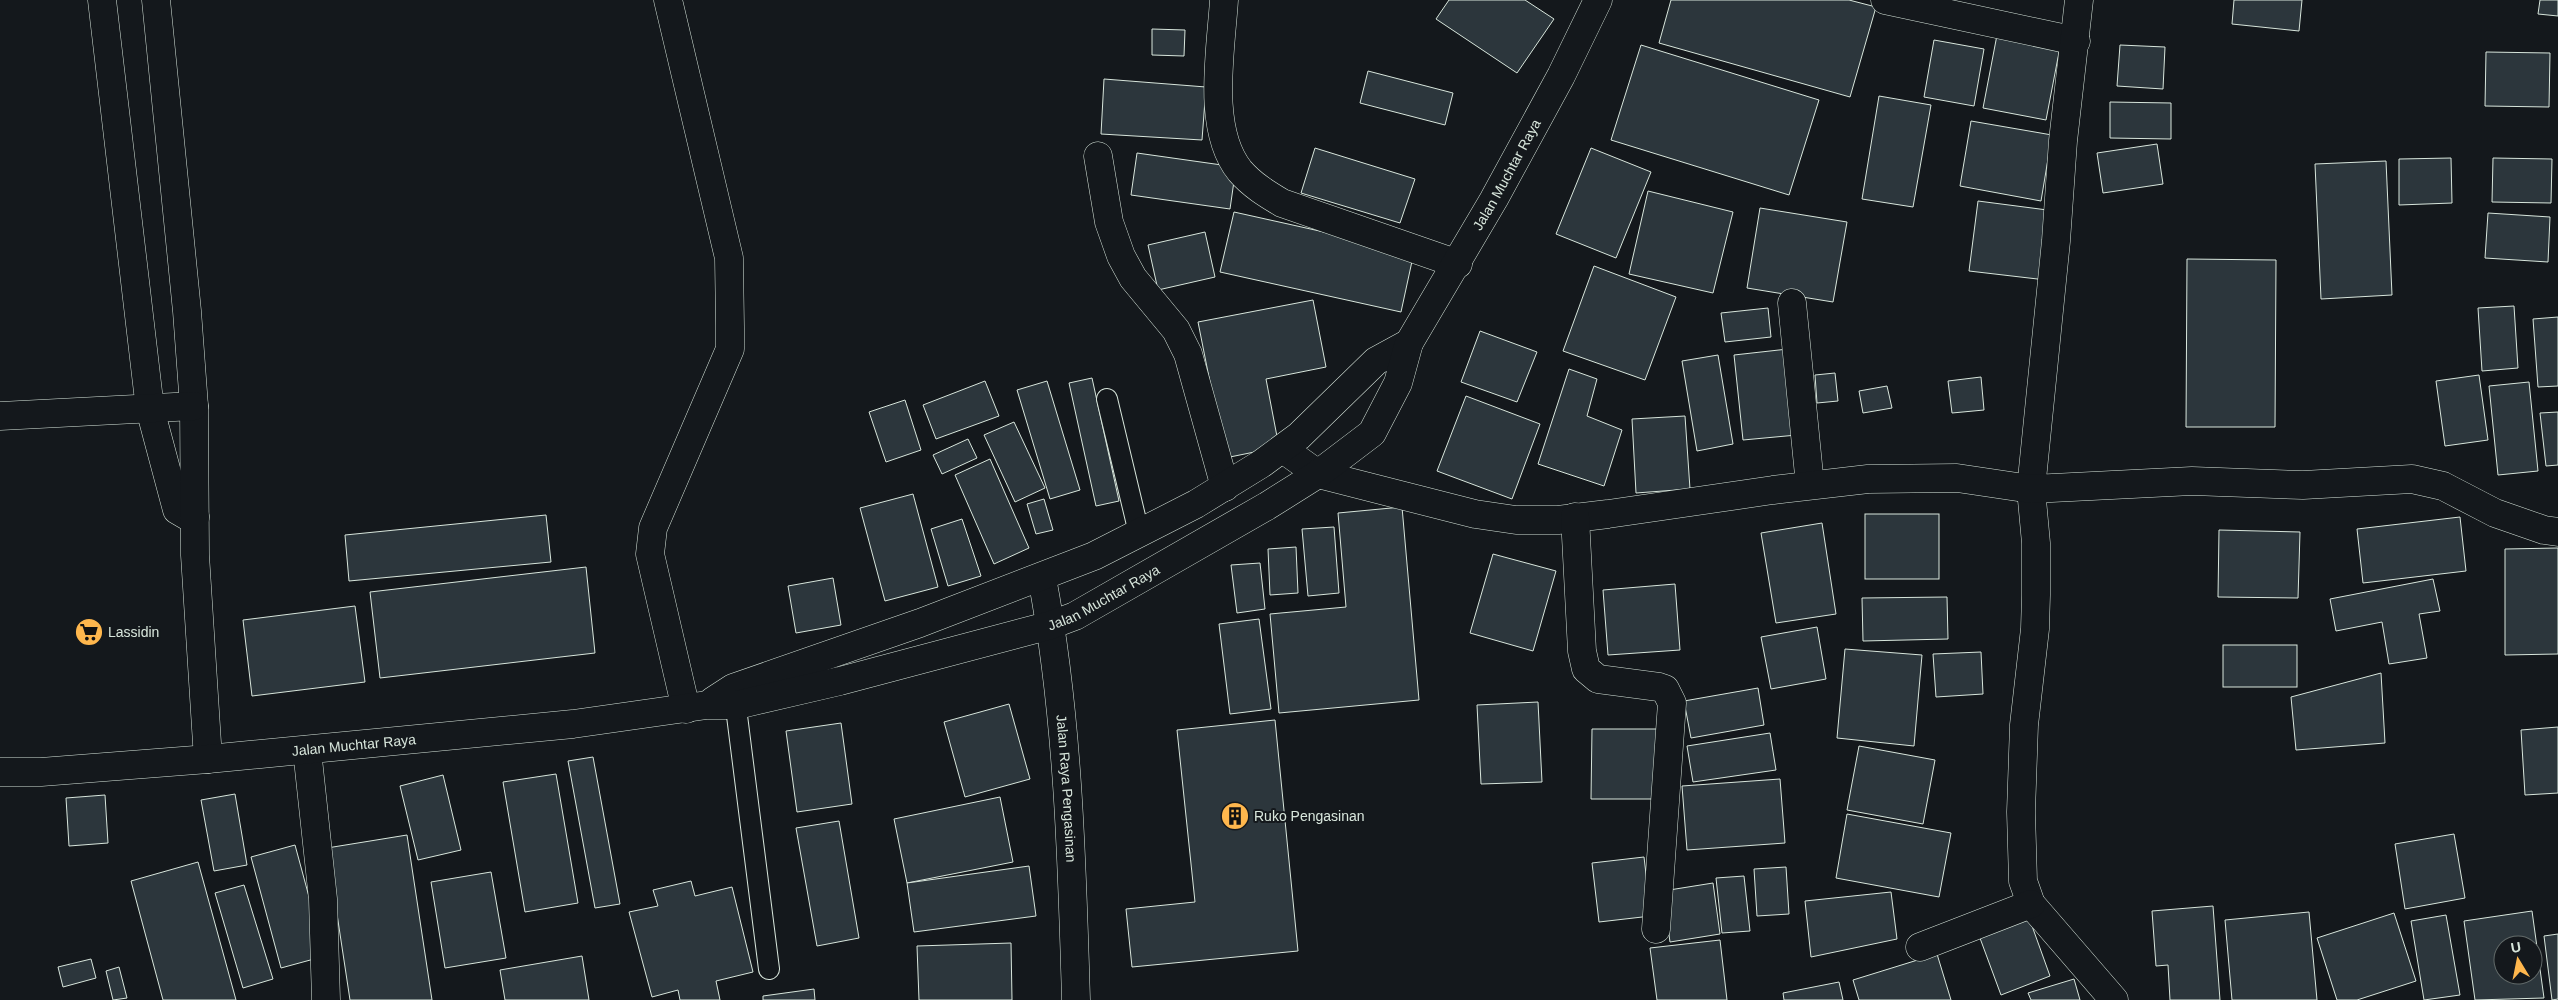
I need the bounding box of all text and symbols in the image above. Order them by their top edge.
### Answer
street label: Jalan Muchtar Raya [1469,116,1544,233]
street label: Jalan Muchtar Raya [1045,561,1163,634]
supermarket icon: Lassidin [74,617,104,647]
place label: Lassidin [108,624,159,640]
street label: Jalan Raya Pengasinan [1053,714,1079,863]
street label: Jalan Muchtar Raya [291,731,417,759]
building icon: Ruko Pengasinan [1220,801,1250,831]
place label: Ruko Pengasinan [1254,808,1365,824]
north arrow [2493,935,2543,985]
text: U [2509,938,2522,956]

